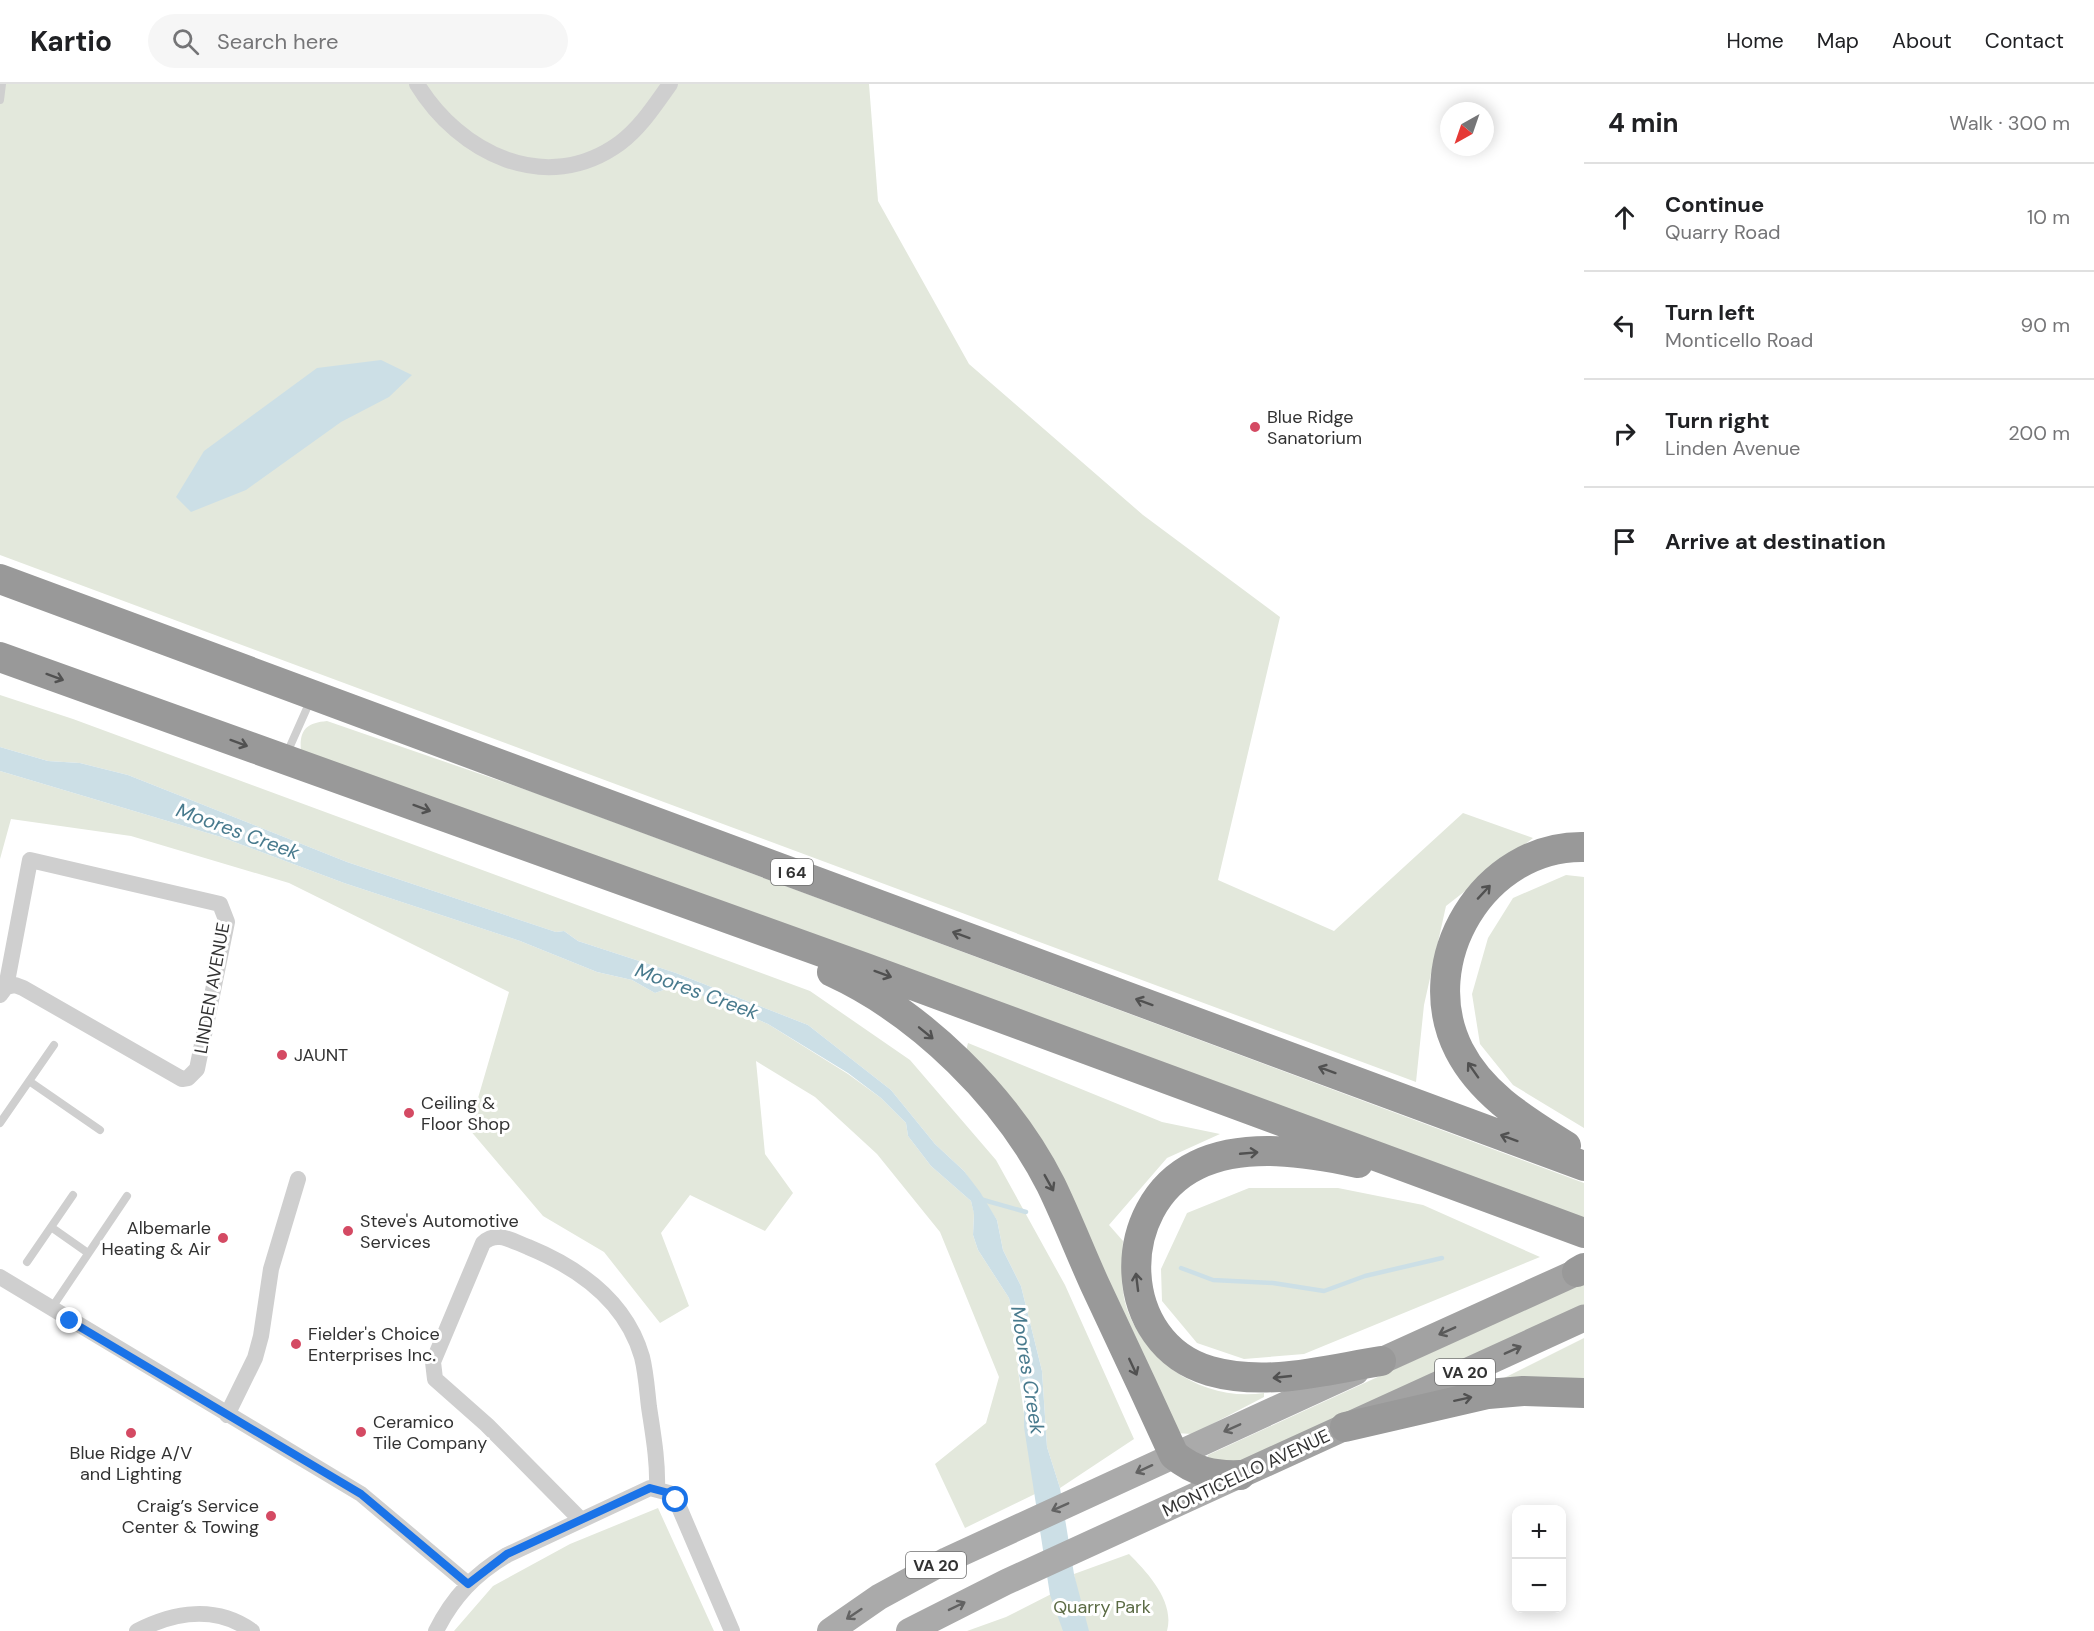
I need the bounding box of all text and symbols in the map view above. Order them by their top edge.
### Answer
search box [148,14,568,68]
text: Kartio [30,23,112,60]
icon: search [169,25,202,58]
text: Search here [217,27,338,56]
text: Home [1726,27,1784,55]
text: Map [1817,27,1859,55]
text: About [1892,27,1952,55]
text: Contact [1985,27,2064,55]
north arrow [1440,102,1494,156]
text: 4 min [1608,106,1679,140]
text: Walk · 300 m [1949,110,2070,136]
text: Continue [1665,190,1764,219]
icon: ahead [1608,201,1641,234]
text: 10 m [2027,204,2070,230]
text: Quarry Road [1665,219,1781,245]
text: Turn left [1665,298,1755,327]
icon: left [1608,309,1641,342]
text: 90 m [2021,312,2070,338]
text: Monticello Road [1665,327,1813,353]
place label: Blue Ridge Sanatorium [1267,405,1362,450]
text: Turn right [1665,406,1770,435]
icon: right [1608,417,1641,450]
marker: Blue Ridge Sanatorium [1248,420,1262,434]
text: 200 m [2008,420,2070,446]
text: Linden Avenue [1665,435,1800,461]
icon: arrive [1608,525,1641,558]
text: Arrive at destination [1665,527,1886,556]
one-way arrow [45,673,64,684]
one-way arrow [229,738,248,749]
water label: Moores Creek [173,797,304,866]
one-way arrow [413,804,431,815]
road number: I 64 [771,859,813,885]
one-way arrow [1477,885,1491,900]
street label: LINDEN AVENUE [189,921,235,1055]
one-way arrow [952,928,971,939]
water label: Moores Creek [632,957,763,1026]
one-way arrow [873,969,891,980]
one-way arrow [1135,996,1154,1007]
one-way arrow [918,1026,933,1040]
place label: JAUNT [294,1043,348,1067]
marker: JAUNT [275,1048,289,1062]
one-way arrow [1467,1063,1479,1079]
one-way arrow [1318,1064,1336,1075]
place label: Ceiling & Floor Shop [421,1091,510,1136]
marker: Ceiling & Floor Shop [402,1106,416,1120]
one-way arrow [1500,1132,1519,1143]
one-way arrow [1239,1147,1259,1158]
one-way arrow [1043,1174,1055,1191]
place label: Steve's Automotive Services [360,1209,519,1254]
place label: Albemarle Heating & Air [102,1216,211,1261]
marker: Steve's Automotive Services [341,1224,355,1238]
marker: Albemarle Heating & Air [216,1231,230,1245]
one-way arrow [1131,1272,1142,1292]
water label: Moores Creek [1005,1304,1051,1437]
route end [56,1307,82,1333]
place label: Fielder's Choice Enterprises Inc. [308,1322,440,1367]
one-way arrow [1438,1326,1456,1337]
marker: Fielder's Choice Enterprises Inc. [289,1337,303,1351]
one-way arrow [1504,1344,1522,1355]
one-way arrow [1128,1357,1140,1375]
road number: VA 20 [1435,1359,1495,1385]
one-way arrow [1273,1372,1292,1383]
one-way arrow [1454,1392,1473,1404]
place label: Ceramico Tile Company [373,1410,487,1455]
one-way arrow [1224,1423,1242,1435]
street label: MONTICELLO AVENUE [1158,1424,1334,1522]
marker: Ceramico Tile Company [354,1425,368,1439]
marker: Blue Ridge A/V and Lighting [124,1426,138,1440]
place label: Blue Ridge A/V and Lighting [70,1441,192,1486]
one-way arrow [1135,1464,1153,1476]
route start [662,1486,688,1512]
place label: Craig’s Service Center & Towing [122,1494,259,1539]
one-way arrow [1052,1502,1070,1514]
map controls [1512,1505,1566,1613]
button: + [1512,1505,1566,1559]
marker: Craig’s Service Center & Towing [264,1509,278,1523]
road number: VA 20 [906,1552,966,1578]
button: − [1512,1559,1566,1613]
park label: Quarry Park [1053,1595,1151,1619]
one-way arrow [948,1600,966,1612]
one-way arrow [846,1608,863,1620]

